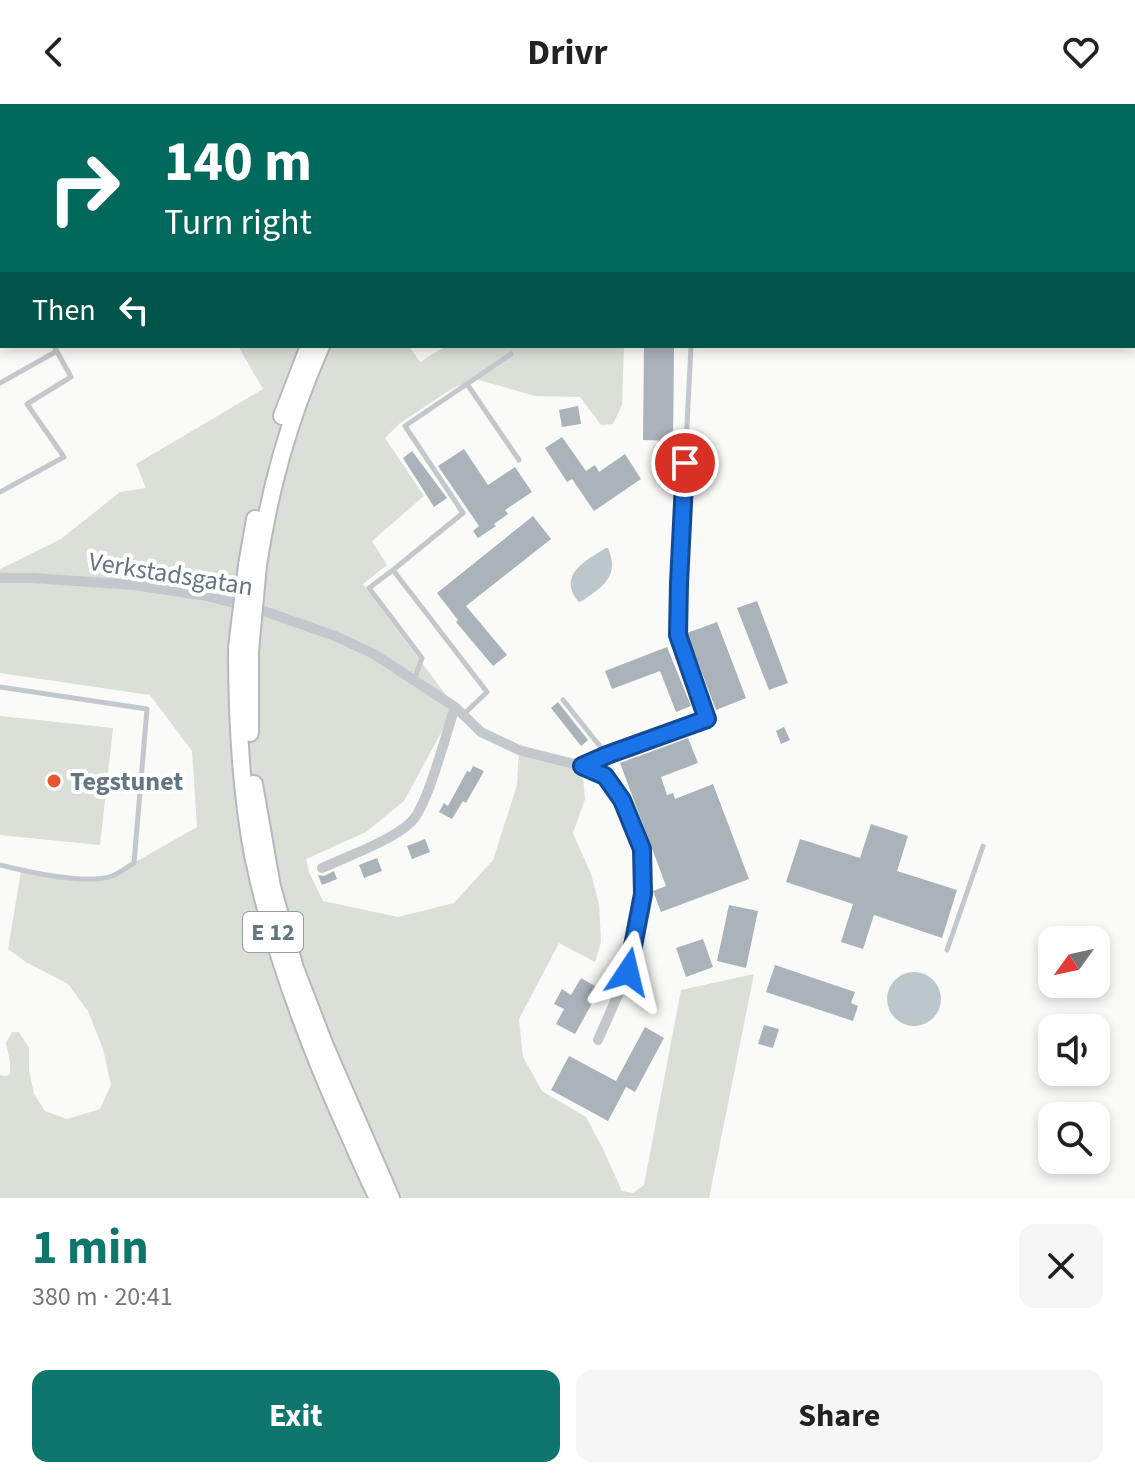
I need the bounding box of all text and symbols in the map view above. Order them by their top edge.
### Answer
text: Drivr [527,27,608,78]
icon: back [32,30,76,74]
icon: heart [1059,30,1103,74]
text: 140 m [164,123,312,202]
icon: right [32,136,136,240]
text: Turn right [164,197,312,248]
icon: left [112,288,156,332]
text: Then [32,289,96,332]
pin [651,429,719,497]
icon: arrive [663,441,707,485]
street label: Verkstadsgatan [86,543,256,605]
place label: Tegstunet [70,763,183,800]
marker: Tegstunet [45,772,63,790]
road number: E 12 [243,912,303,952]
north arrow [1038,926,1110,998]
map controls [1038,926,1110,1174]
position arrow [586,930,670,1014]
button: sound [1038,1014,1110,1086]
button: search [1038,1102,1110,1174]
text: 1 min [32,1214,149,1282]
button: close [1019,1224,1103,1308]
text: 380 m · 20:41 [32,1278,173,1315]
button: Exit [32,1370,560,1462]
button: Share [576,1370,1103,1462]

